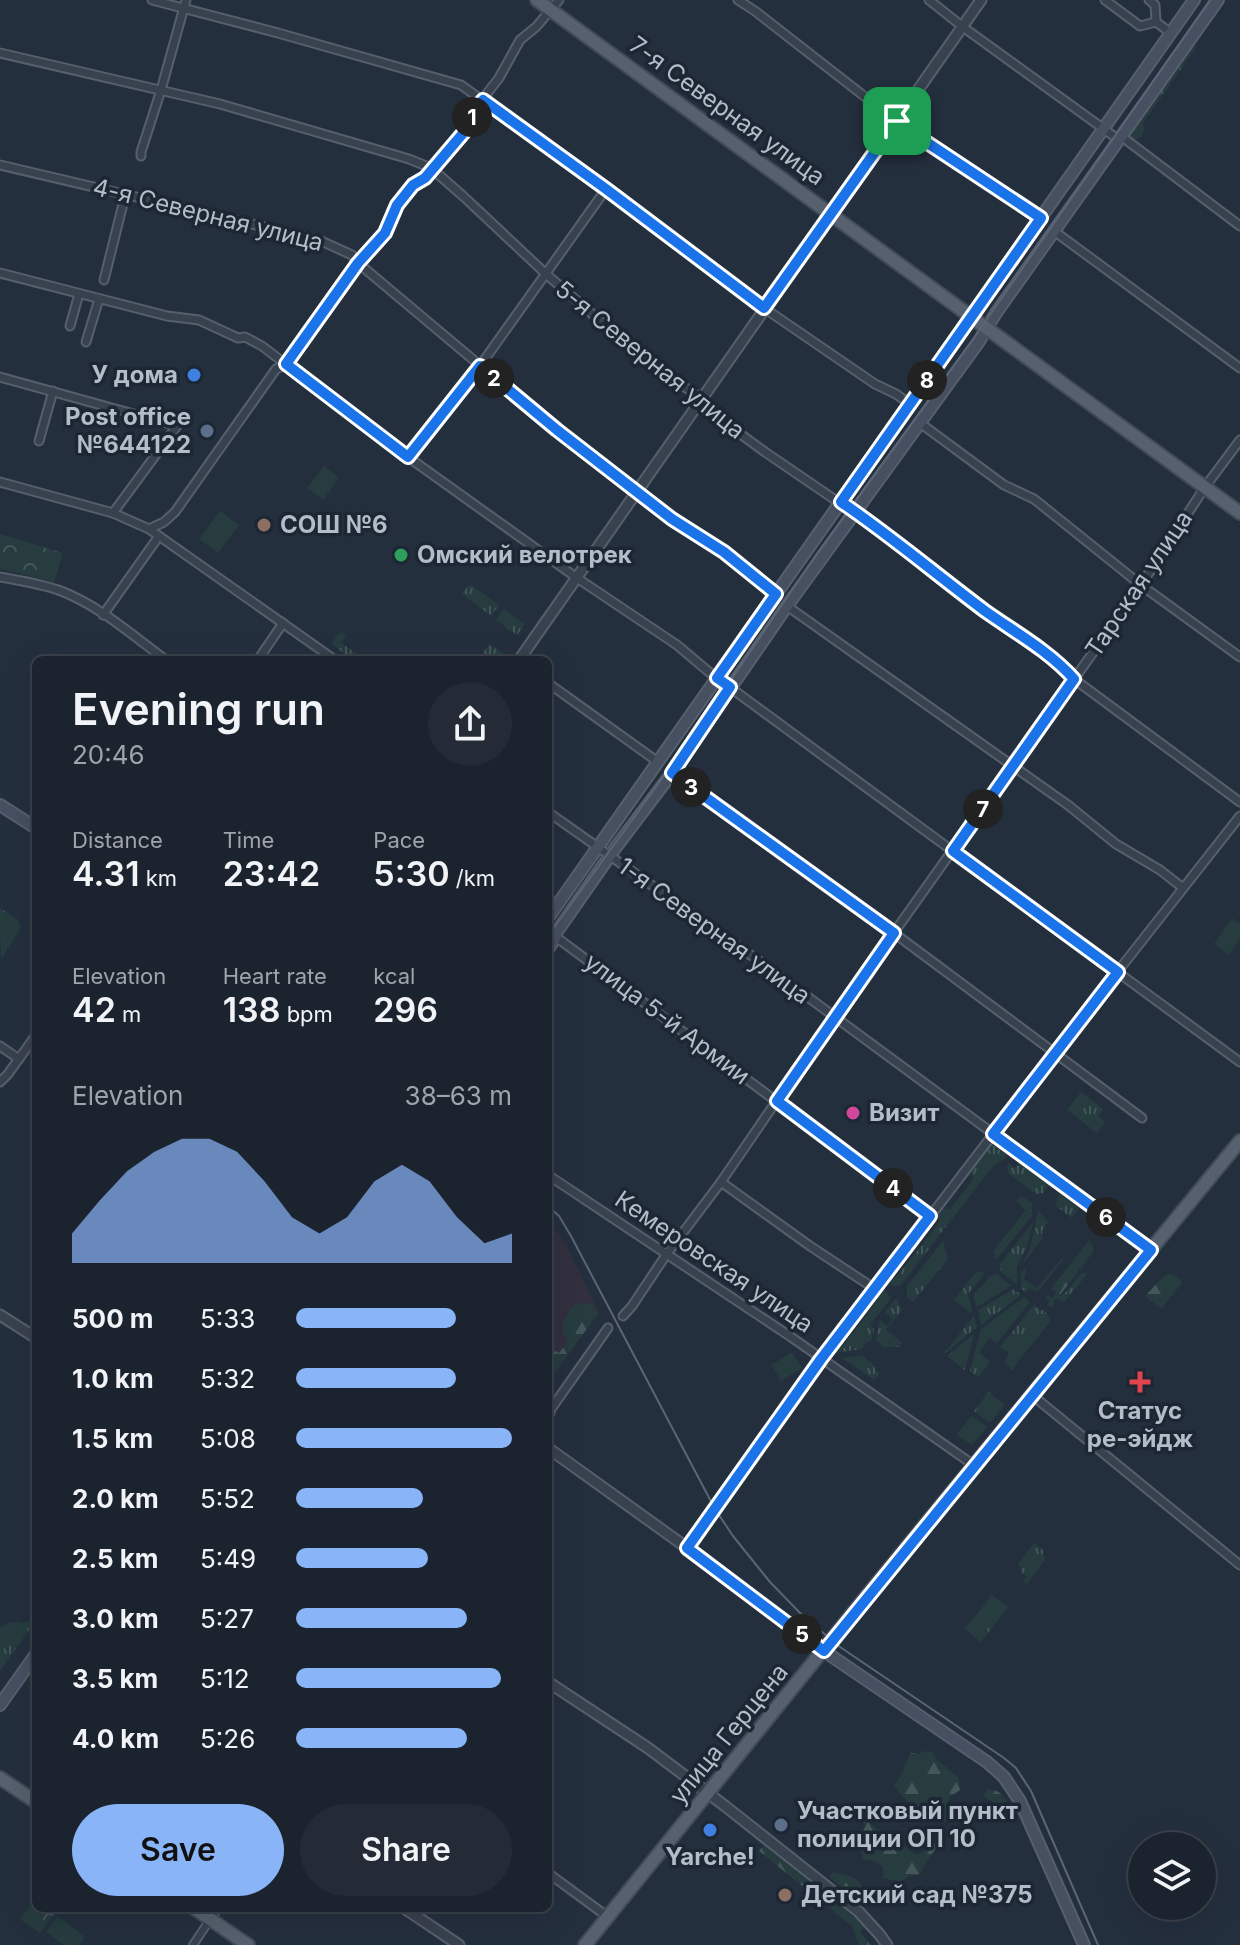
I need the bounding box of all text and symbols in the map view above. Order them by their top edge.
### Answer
street label: 7-я Северная улица [624,30,831,191]
pin [863,87,931,155]
pin: 1 [452,97,492,137]
icon: arrive [875,99,919,143]
text: 1 [467,104,477,130]
street label: 4-я Северная улица [90,172,326,257]
street label: 5-я Северная улица [550,274,751,445]
pin: 2 [474,358,514,398]
place label: У дома [91,360,178,389]
pin: 8 [907,360,947,400]
text: 2 [487,365,501,391]
marker: У дома [185,366,203,384]
text: 8 [920,367,934,393]
place label: Post office №644122 [65,402,191,459]
marker: Post office №644122 [198,422,216,440]
street label: Тарская улица [1079,505,1198,662]
place label: СОШ №6 [280,510,388,539]
marker: СОШ №6 [255,516,273,534]
place label: Омский велотрек [417,540,632,569]
marker: Омский велотрек [392,546,410,564]
text: Evening run [72,682,325,736]
button: share [428,682,512,766]
text: 20:46 [72,739,145,770]
pin: 3 [671,767,711,807]
text: 3 [684,774,698,800]
pin: 7 [963,789,1003,829]
text: 7 [977,796,989,822]
text: Distance [72,827,163,853]
text: Time [223,827,274,853]
text: Pace [373,827,425,853]
street label: 1-я Северная улица [613,851,816,1010]
text: 4.31 [72,853,140,894]
text: 23:42 [223,853,320,894]
text: 5:30 [373,853,450,894]
text: km [140,865,177,891]
text: /km [450,865,495,891]
street label: улица 5-й Армии [579,947,756,1090]
text: Elevation [72,963,166,989]
text: Heart rate [223,963,327,989]
text: kcal [373,963,415,989]
text: 42 [72,989,116,1030]
text: 138 [223,989,280,1030]
text: 296 [373,989,438,1030]
text: m [116,1001,141,1027]
text: bpm [280,1001,333,1027]
text: Elevation [72,1080,183,1111]
text: 38–63 m [405,1080,512,1111]
place label: Визит [869,1098,939,1127]
marker: Визит [844,1104,862,1122]
pin: 4 [873,1168,913,1208]
text: 4 [886,1175,900,1201]
street label: Кемеровская улица [610,1184,819,1339]
pin: 6 [1086,1197,1126,1237]
text: 6 [1099,1204,1113,1230]
text: 500 m [72,1303,154,1334]
text: 5:33 [200,1303,255,1334]
text: 1.0 km [72,1363,154,1394]
text: 5:32 [200,1363,255,1394]
marker: Статус ре-эйдж [1129,1371,1151,1393]
place label: Статус ре-эйдж [1087,1396,1193,1453]
text: 1.5 km [72,1423,153,1454]
text: 5:08 [200,1423,256,1454]
text: 2.0 km [72,1483,159,1514]
text: 5:52 [200,1483,255,1514]
text: 2.5 km [72,1543,158,1574]
text: 5:49 [200,1543,256,1574]
text: 3.0 km [72,1603,159,1634]
text: 5:27 [200,1603,254,1634]
pin: 5 [782,1614,822,1654]
text: 5 [795,1621,809,1647]
street label: улица Герцена [663,1658,794,1810]
text: 3.5 km [72,1663,158,1694]
text: 5:12 [200,1663,250,1694]
text: 4.0 km [72,1723,159,1754]
text: 5:26 [200,1723,255,1754]
place label: Участковый пункт полиции ОП 10 [797,1796,1018,1853]
button: Save [72,1804,284,1896]
button: Share [300,1804,512,1896]
marker: Участковый пункт полиции ОП 10 [772,1816,790,1834]
marker: Yarche! [701,1821,719,1839]
map controls [1128,1832,1216,1920]
button: layers [1128,1832,1216,1920]
place label: Yarche! [665,1842,755,1871]
place label: Детский сад №375 [801,1880,1032,1909]
marker: Детский сад №375 [776,1886,794,1904]

